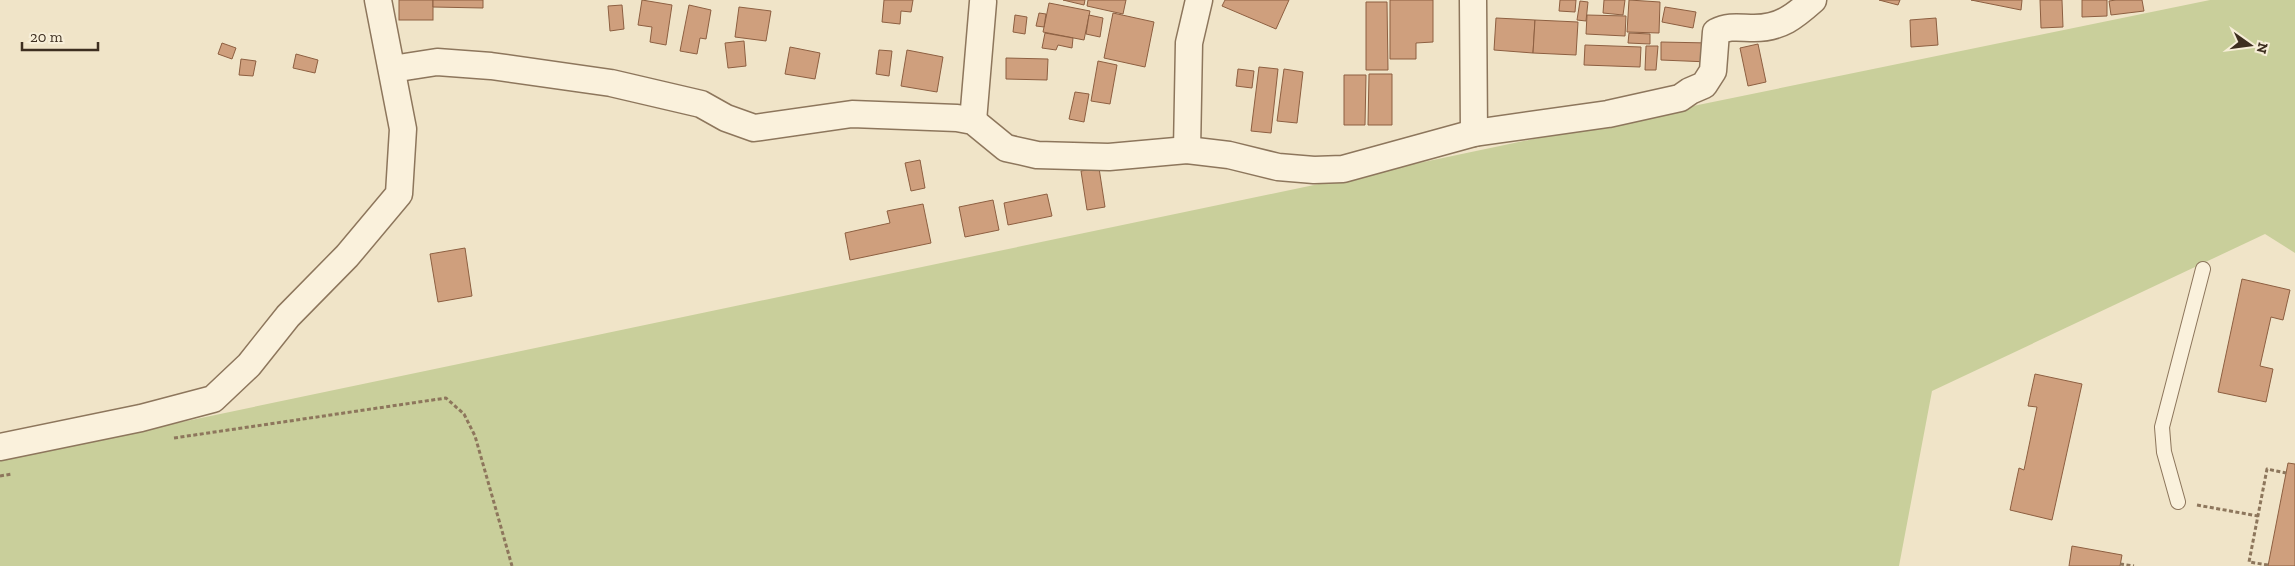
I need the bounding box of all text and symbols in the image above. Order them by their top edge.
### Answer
scale bar [22,20,99,52]
north arrow [2225,20,2275,70]
text: 20 m [30,28,63,46]
text: N [2253,41,2272,56]

